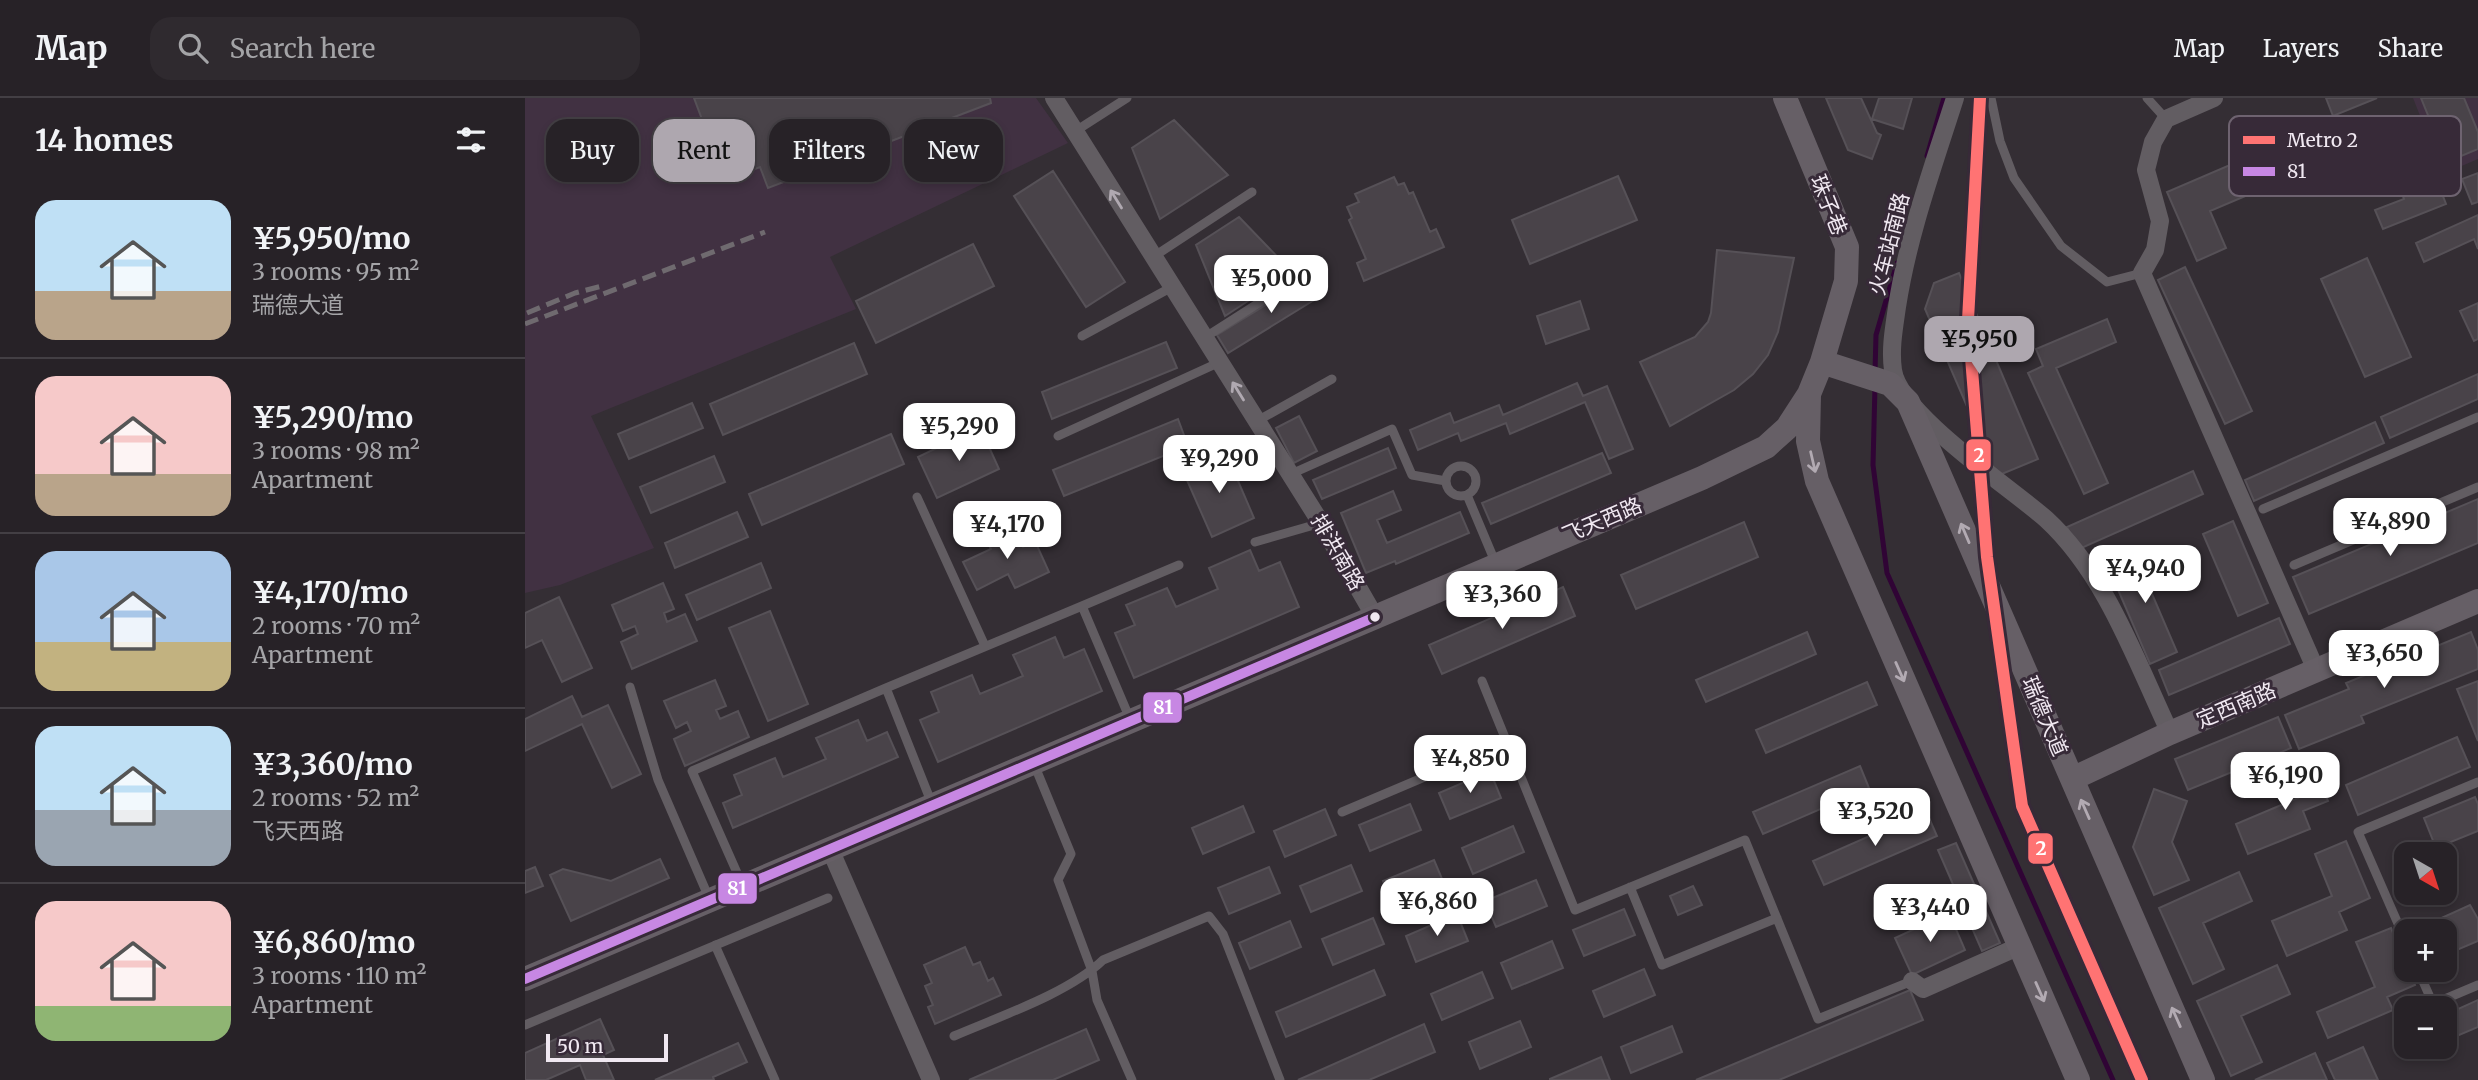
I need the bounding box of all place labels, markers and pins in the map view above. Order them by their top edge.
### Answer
pin: ¥5,000 [1214,256,1328,315]
pin: ¥5,950 [1922,316,2036,376]
pin: ¥5,290 [902,404,1016,463]
pin: ¥9,290 [1162,436,1276,495]
pin: ¥4,890 [2333,498,2447,558]
pin: ¥4,170 [950,502,1064,561]
pin: ¥4,940 [2088,546,2202,605]
pin: ¥3,360 [1445,572,1559,631]
unlabelled marker [1368,610,1382,624]
pin: ¥3,650 [2327,630,2441,690]
pin: ¥4,850 [1413,736,1527,795]
pin: ¥6,190 [2228,752,2342,812]
pin: ¥3,520 [1818,788,1932,848]
pin: ¥6,860 [1380,878,1494,938]
pin: ¥3,440 [1873,884,1987,944]

